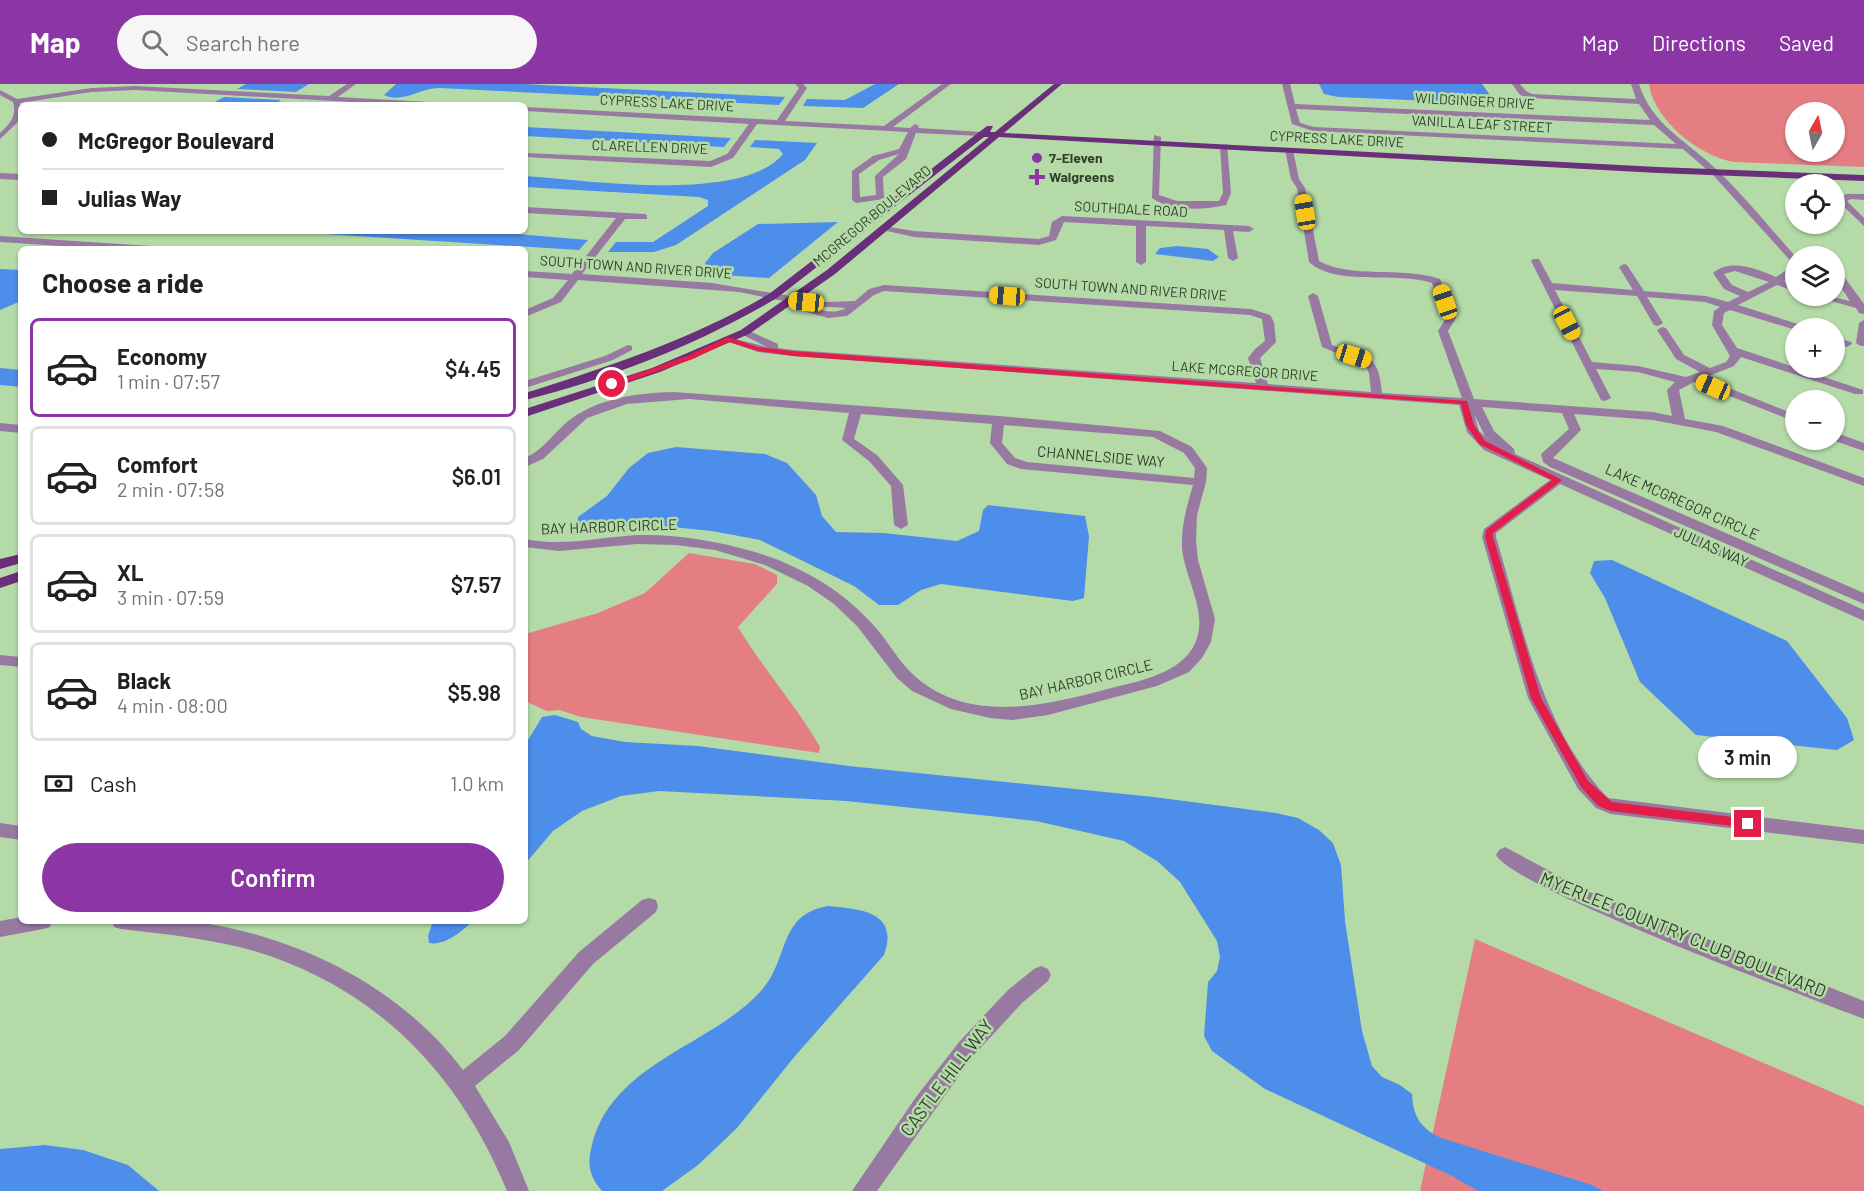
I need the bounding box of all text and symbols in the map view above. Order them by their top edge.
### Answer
search box [117,15,537,69]
text: Map [30,25,81,59]
icon: search [138,26,171,59]
text: Search here [186,29,300,55]
text: Map [1582,30,1619,55]
text: Directions [1652,30,1746,55]
text: Saved [1779,30,1834,55]
street label: WILDGINGER DRIVE [1415,89,1535,112]
street label: CYPRESS LAKE DRIVE [599,90,735,115]
north arrow [1785,102,1845,162]
map controls [1785,102,1845,450]
street label: VANILLA LEAF STREET [1411,111,1553,136]
street label: CYPRESS LAKE DRIVE [1269,126,1405,151]
text: McGregor Boulevard [78,127,274,153]
street label: CLARELLEN DRIVE [591,136,709,157]
place label: 7-Eleven [1049,149,1103,166]
marker: 7-Eleven [1030,151,1044,165]
street label: MCGREGOR BOULEVARD [809,161,934,270]
place label: Walgreens [1049,168,1114,185]
marker: Walgreens [1030,170,1044,184]
button: locate [1785,174,1845,234]
text: Julias Way [78,185,181,211]
car [1293,193,1317,231]
street label: SOUTHDALE ROAD [1074,197,1188,220]
button: layers [1785,246,1845,306]
street label: SOUTH TOWN AND RIVER DRIVE [539,251,733,282]
text: Choose a ride [42,266,204,298]
street label: SOUTH TOWN AND RIVER DRIVE [1034,273,1228,304]
car [1431,282,1459,322]
car [988,286,1026,306]
car [787,291,825,313]
car [1551,303,1583,343]
button: + [1785,318,1845,378]
icon: car [45,341,99,395]
car [1334,342,1374,370]
text: Economy [117,343,207,369]
text: $4.45 [445,355,501,381]
street label: LAKE MCGREGOR DRIVE [1171,357,1319,384]
text: 1 min · 07:57 [117,369,220,393]
route start [598,370,625,397]
car [1693,371,1733,403]
button: − [1785,390,1845,450]
street label: CHANNELSIDE WAY [1037,441,1166,471]
icon: car [45,449,99,503]
text: Comfort [117,451,198,477]
street label: LAKE MCGREGOR CIRCLE [1603,459,1762,543]
text: $6.01 [452,463,501,489]
text: 2 min · 07:58 [117,477,225,501]
street label: BAY HARBOR CIRCLE [540,515,678,537]
street label: JULIAS WAY [1671,522,1751,570]
icon: car [45,557,99,611]
text: XL [117,559,143,585]
text: $7.57 [451,571,501,597]
text: 3 min · 07:59 [117,585,224,609]
street label: BAY HARBOR CIRCLE [1017,655,1154,703]
icon: car [45,665,99,719]
text: Black [117,667,171,693]
text: $5.98 [448,679,501,705]
text: 4 min · 08:00 [117,693,228,717]
callout: 3 min [1698,737,1798,779]
text: 3 min [1724,745,1771,769]
icon: cash [42,767,75,800]
text: Cash [90,770,137,796]
text: 1.0 km [450,771,504,795]
route end [1734,810,1761,837]
button: Confirm [42,843,504,912]
street label: MYERLEE COUNTRY CLUB BOULEVARD [1537,867,1829,1002]
street label: CASTLE HILL WAY [895,1015,997,1140]

